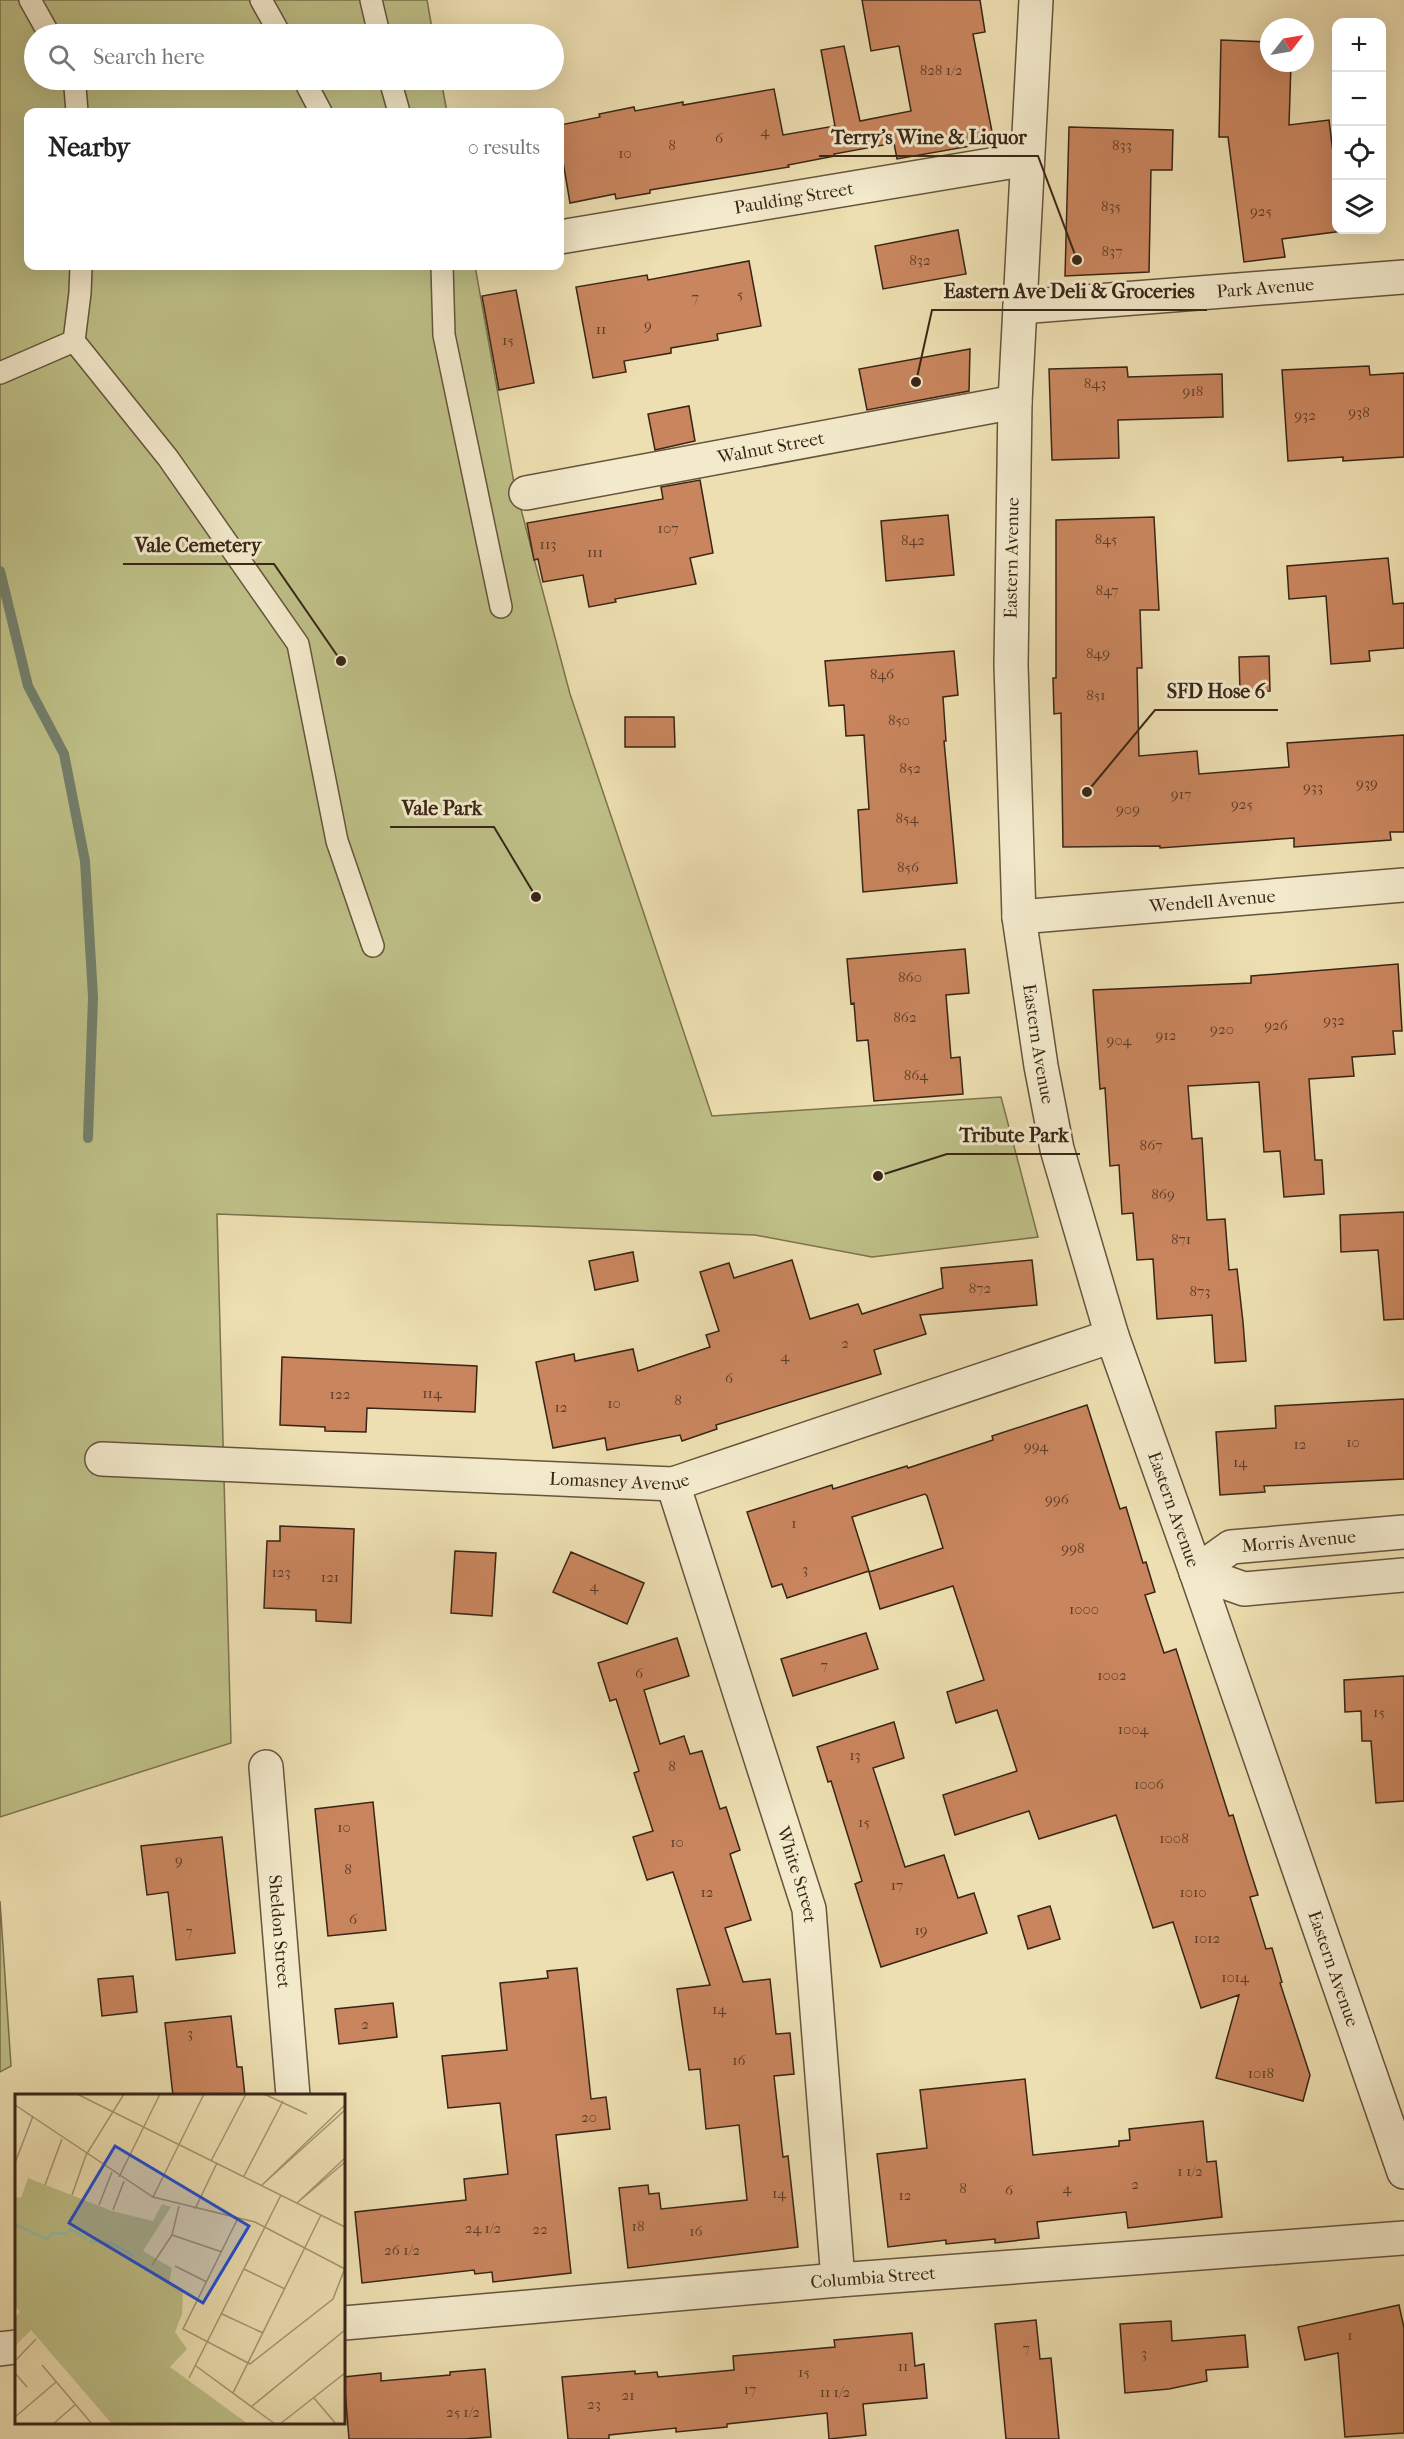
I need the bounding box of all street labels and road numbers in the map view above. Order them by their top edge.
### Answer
street label: Paulding Street [733,178,856,218]
street label: Park Avenue [1216,274,1315,302]
street label: Walnut Street [715,427,826,468]
street label: Eastern Avenue [1000,497,1024,619]
street label: Wendell Avenue [1147,885,1276,917]
street label: Eastern Avenue [1018,982,1059,1106]
street label: Eastern Avenue [1144,1449,1204,1570]
street label: Lomasney Avenue [549,1468,692,1495]
street label: Morris Avenue [1241,1526,1357,1557]
street label: White Street [772,1823,821,1924]
street label: Sheldon Street [264,1874,295,1990]
street label: Eastern Avenue [1304,1908,1363,2029]
street label: Columbia Street [810,2262,937,2293]

